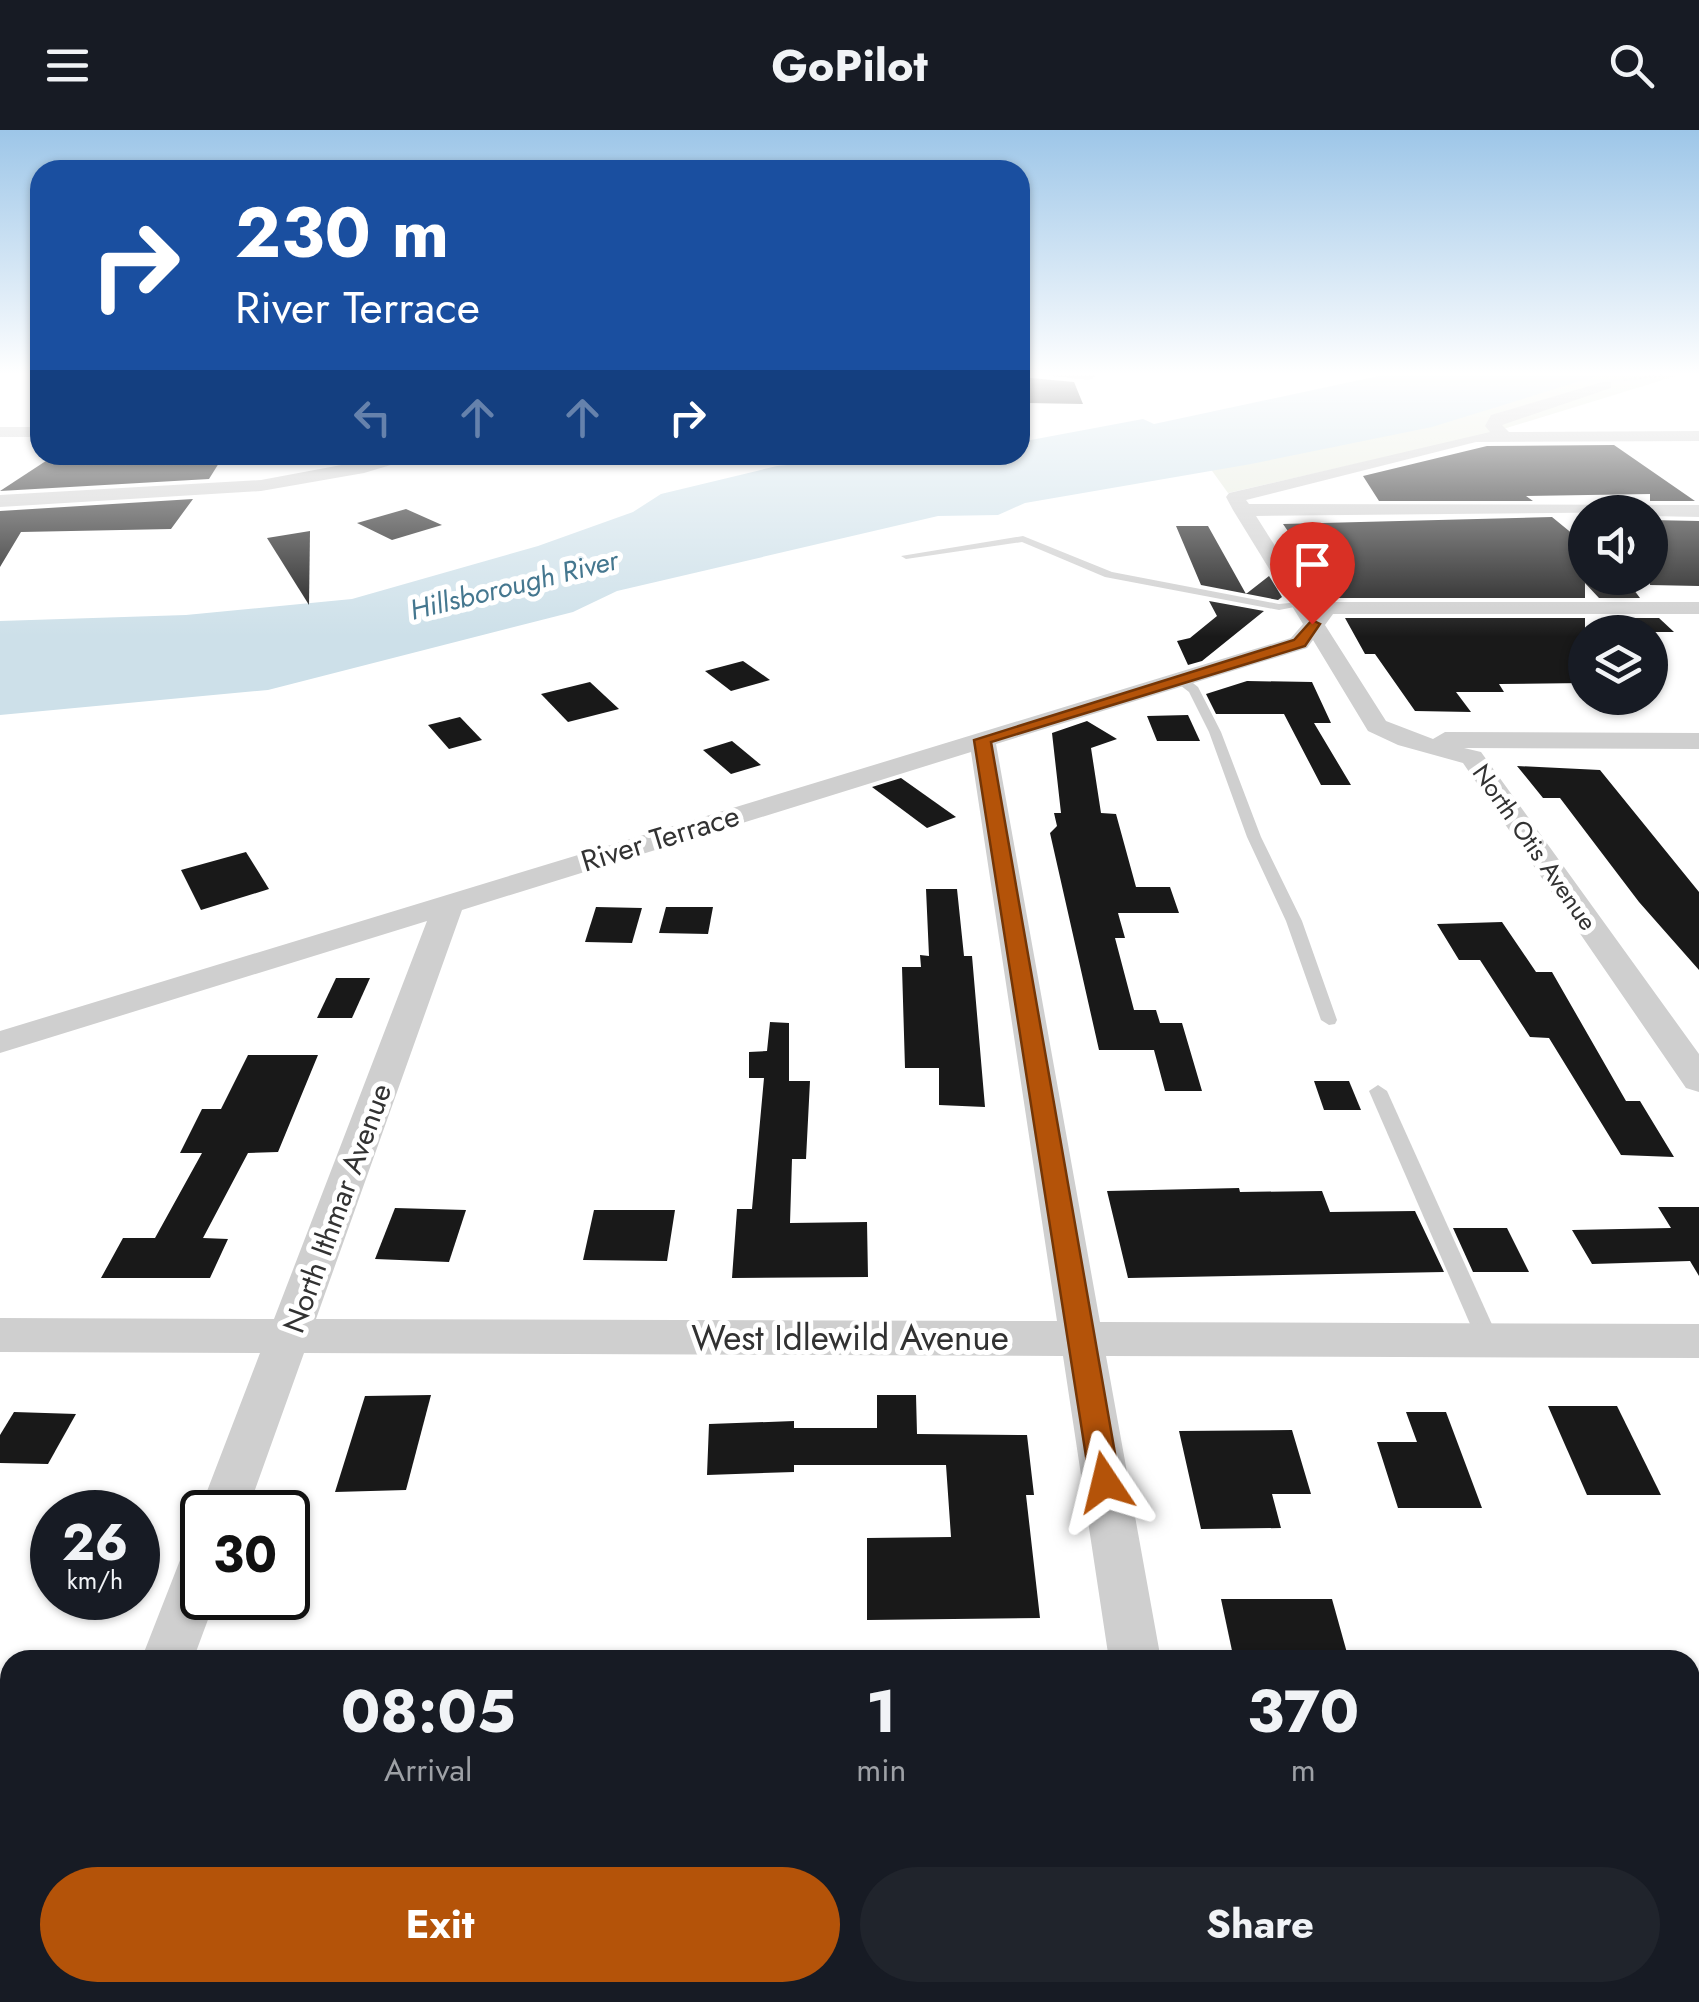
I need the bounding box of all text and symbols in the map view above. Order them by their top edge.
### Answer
text: GoPilot [771,33,928,98]
icon: menu [40,38,95,93]
icon: search [1604,38,1659,93]
text: 230 m [235,182,449,283]
icon: right [70,200,200,330]
text: River Terrace [235,275,480,340]
icon: left [345,390,400,445]
icon: ahead [450,390,505,445]
icon: ahead [555,390,610,445]
icon: right [660,390,715,445]
map controls [1568,495,1668,715]
button: sound [1568,495,1668,595]
pin [1270,522,1355,625]
icon: arrive [1285,537,1340,592]
water label: Hillsborough River [405,539,624,631]
button: layers [1568,615,1668,715]
street label: North Otis Avenue [1464,756,1606,938]
street label: River Terrace [576,794,744,882]
street label: North Ithmar Avenue [272,1077,402,1339]
street label: West Idlewild Avenue [691,1313,1009,1363]
position arrow [1053,1430,1157,1534]
speed limit sign: 30 [180,1490,310,1620]
text: 26 [62,1506,128,1579]
text: km/h [67,1562,123,1598]
text: 08:05 [341,1668,516,1755]
text: 1 [866,1668,897,1755]
text: 370 [1247,1668,1359,1755]
text: Arrival [384,1747,472,1793]
text: min [856,1747,906,1793]
text: m [1291,1747,1316,1793]
button: Exit [40,1867,840,1982]
button: Share [860,1867,1660,1982]

